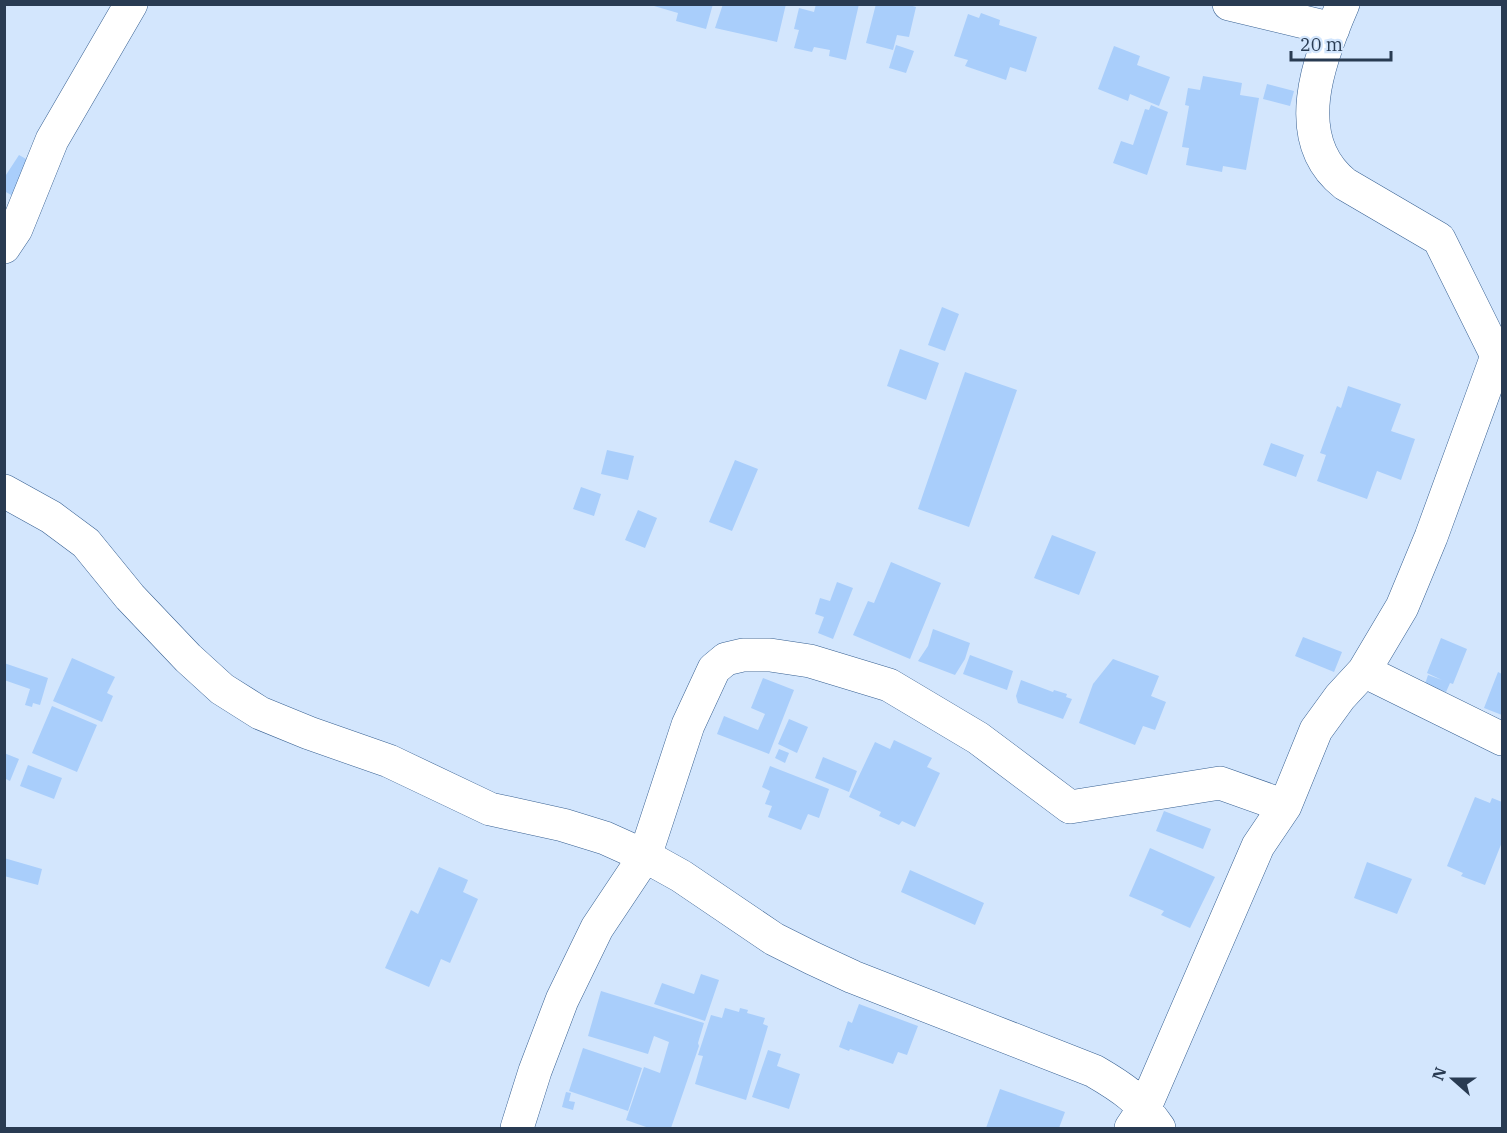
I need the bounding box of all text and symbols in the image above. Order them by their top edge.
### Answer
scale bar [1291,24,1392,62]
text: 20 m [1300,33,1343,56]
north arrow [1423,1049,1483,1109]
text: N [1427,1064,1451,1083]

